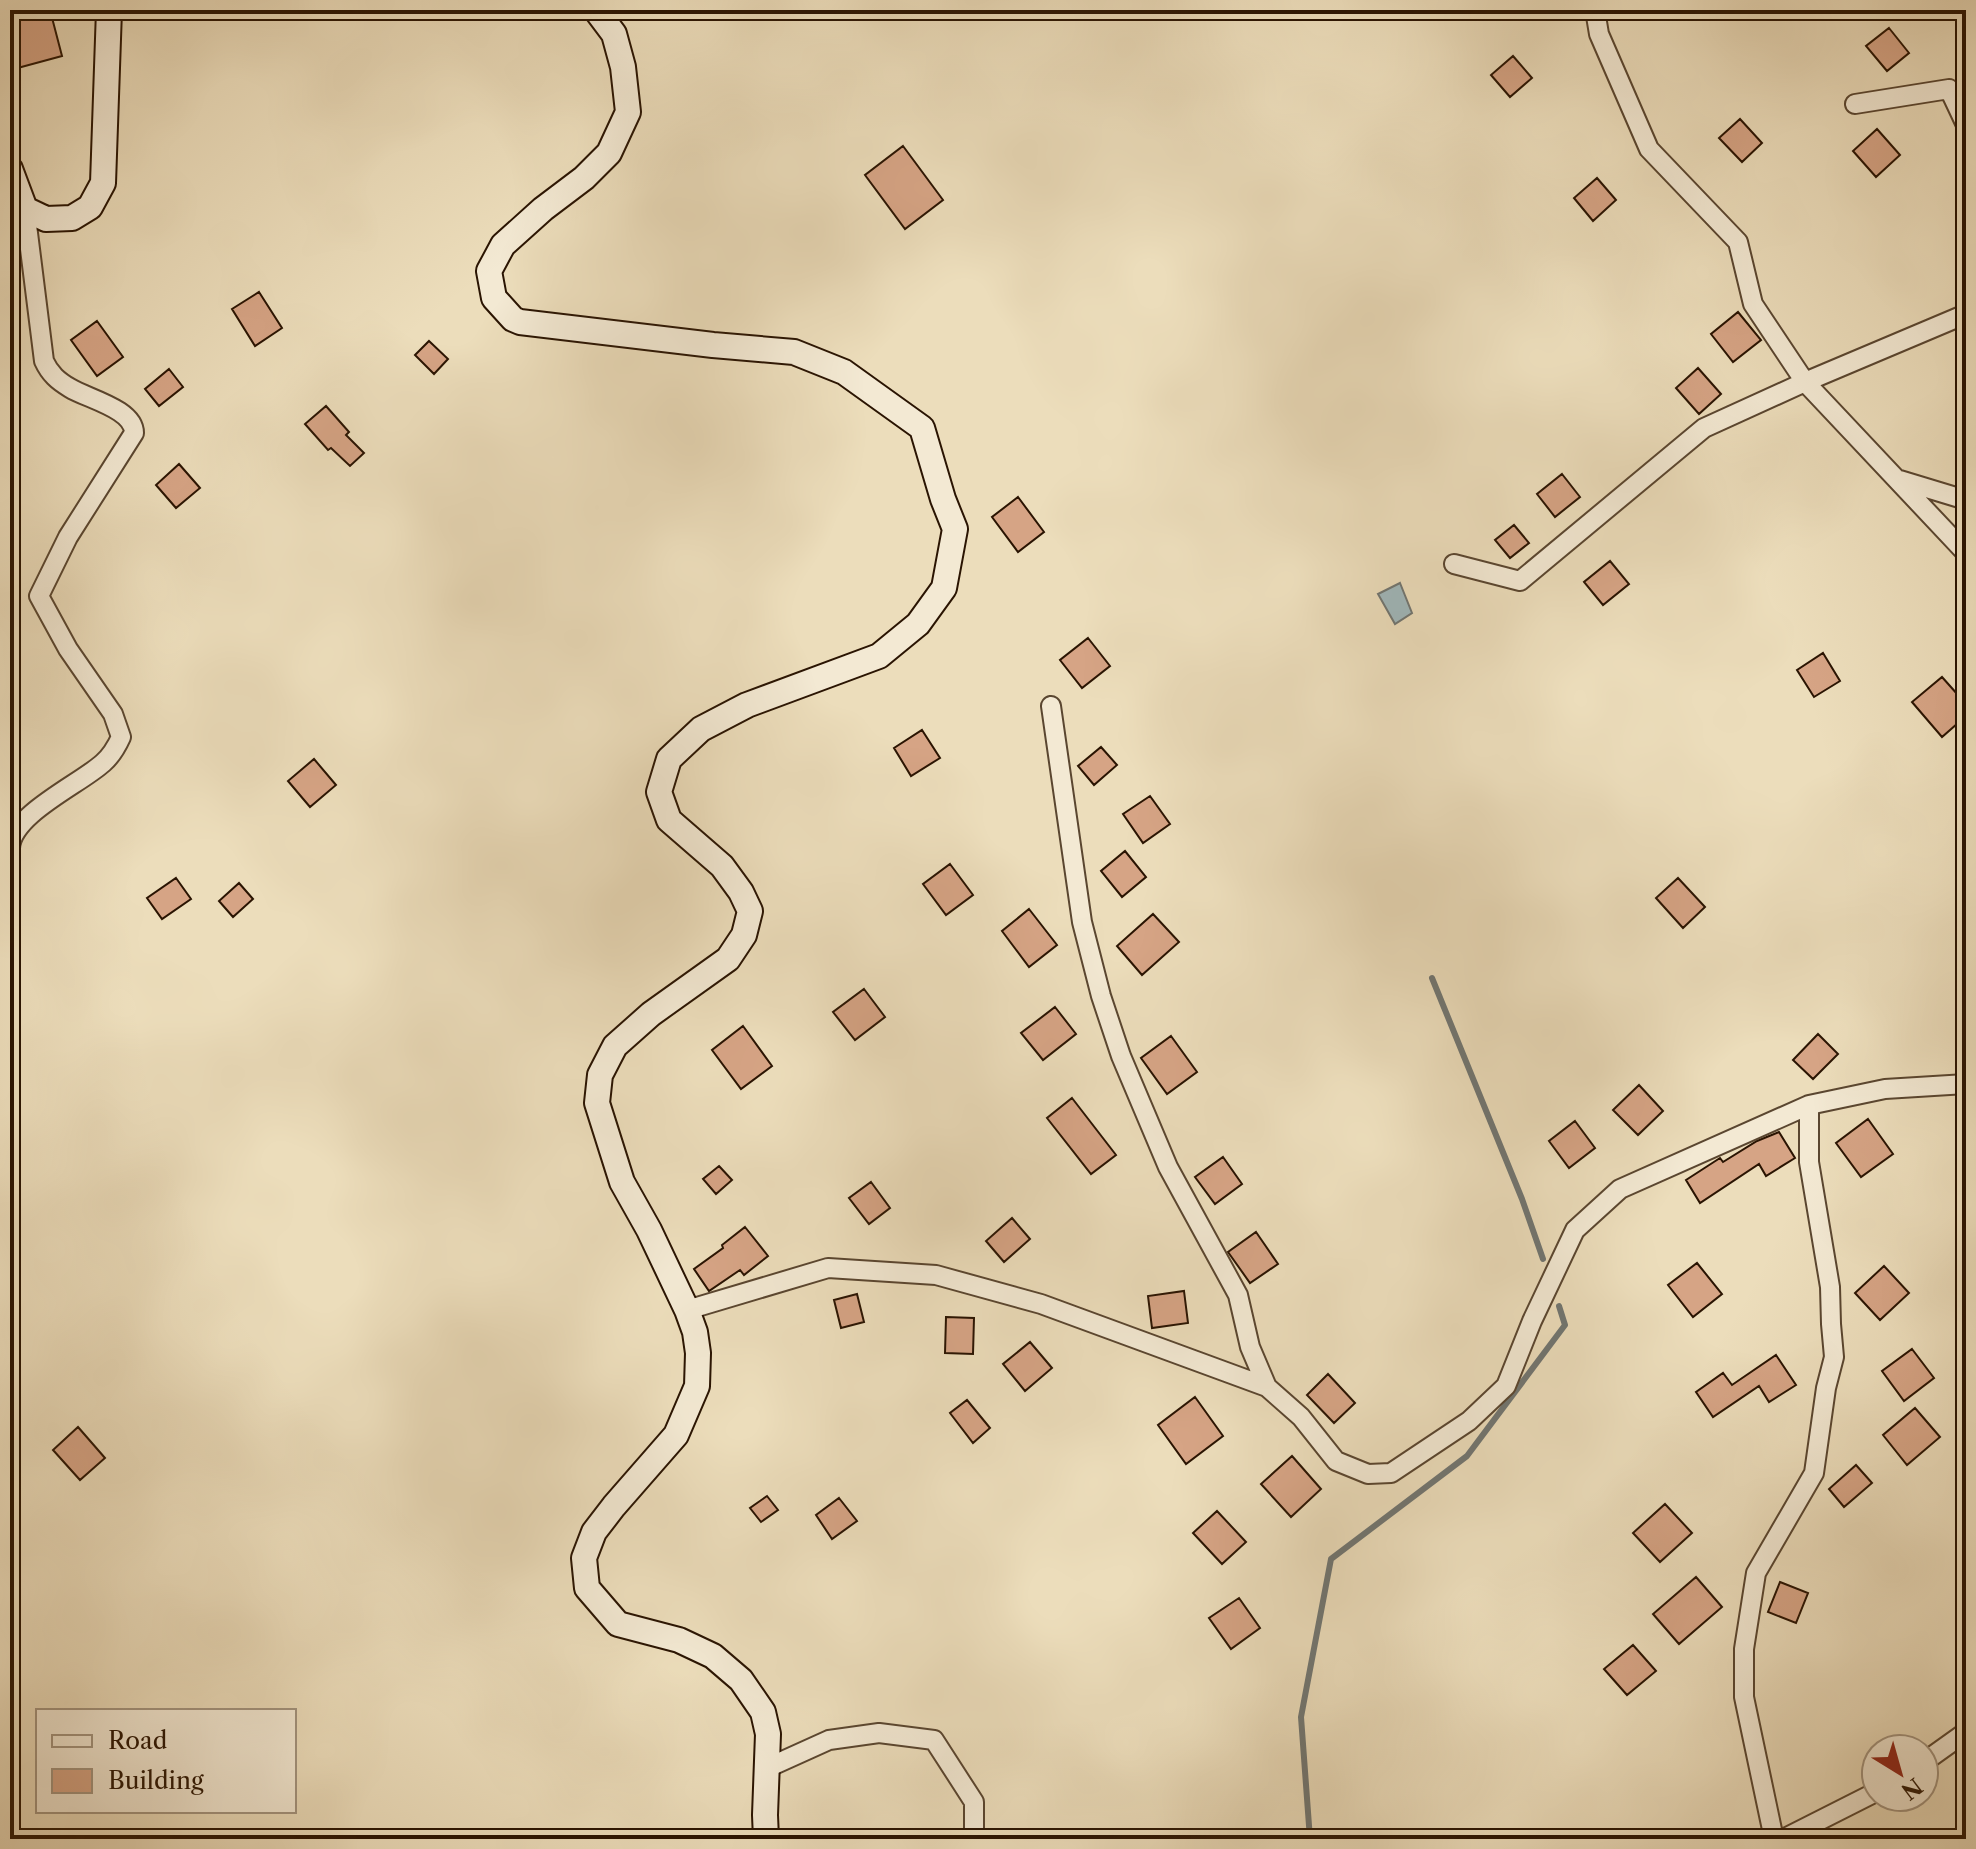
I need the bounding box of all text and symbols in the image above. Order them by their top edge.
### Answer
legend [36,1709,296,1813]
text: Road [108,1726,168,1755]
north arrow [1860,1733,1940,1813]
text: Building [108,1766,204,1795]
text: N [1896,1772,1927,1805]

